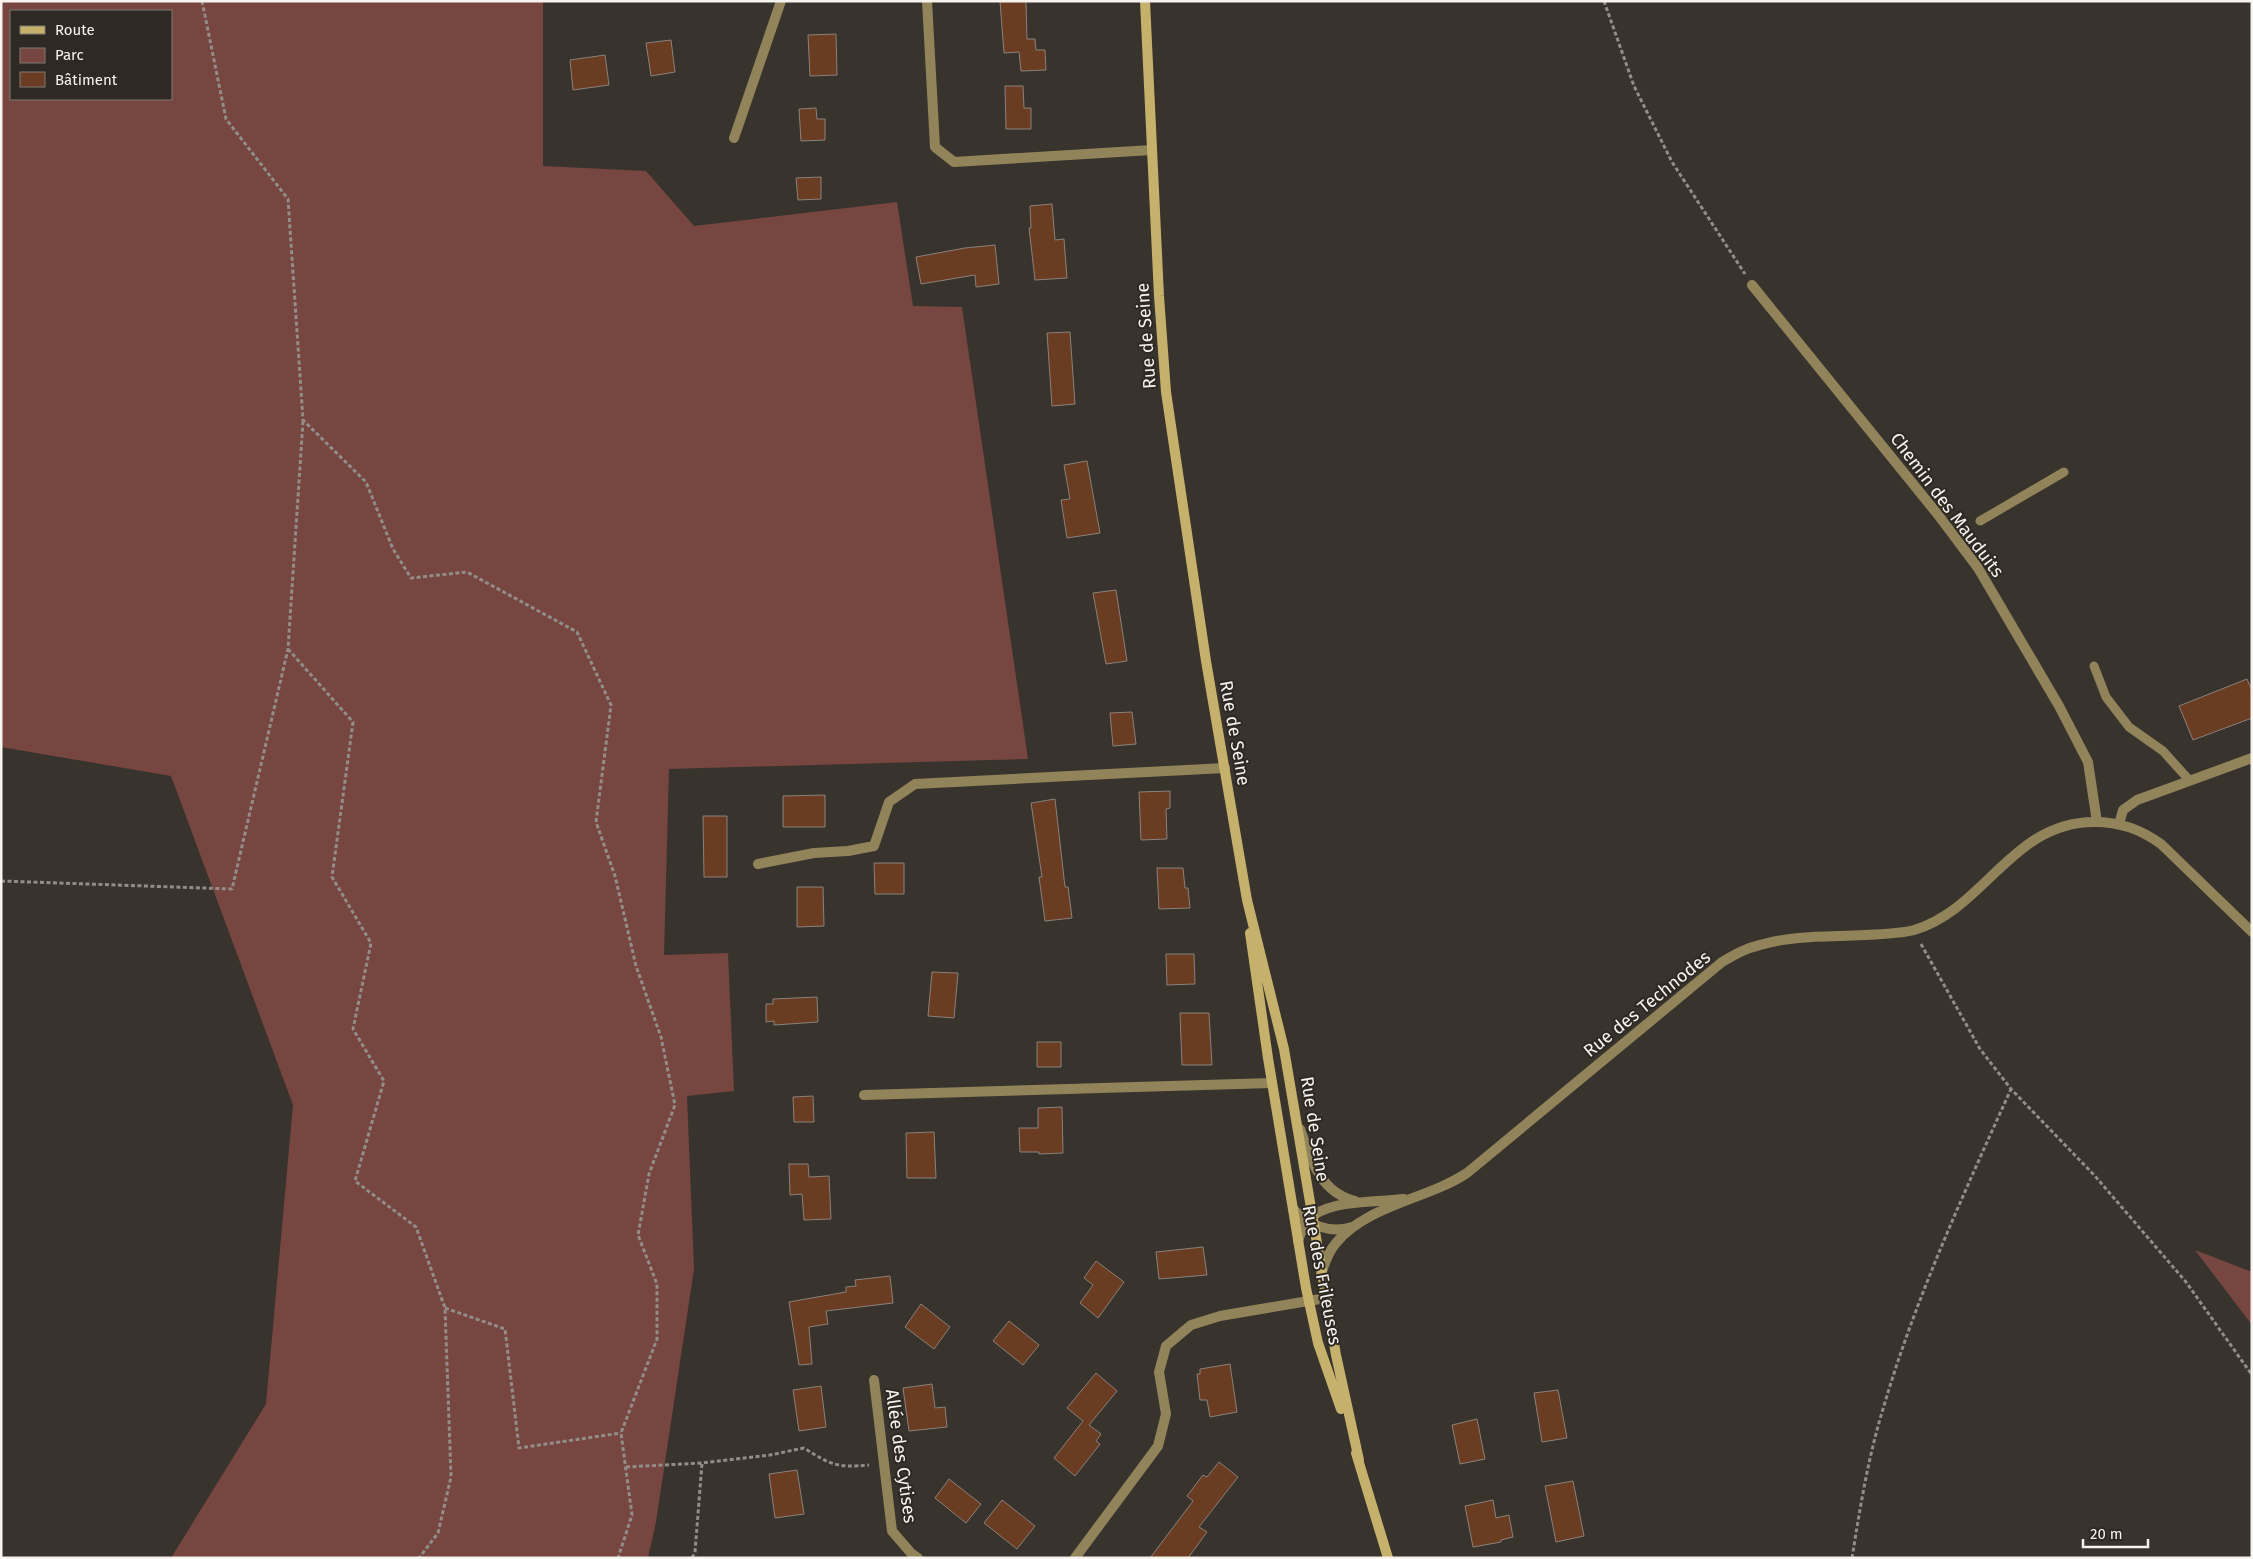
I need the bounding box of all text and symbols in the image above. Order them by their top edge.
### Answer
legend [10,10,172,100]
text: Route [55,21,95,39]
text: Parc [55,46,84,64]
text: Bâtiment [55,71,118,89]
street label: Rue de Seine [1131,282,1161,390]
street label: Chemin des Mauduits [1885,428,2009,582]
street label: Rue de Seine [1215,679,1255,787]
street label: Rue des Technodes [1579,946,1715,1062]
street label: Rue de Seine [1296,1075,1334,1183]
street label: Rue des Frileuses [1298,1203,1346,1347]
street label: Allée des Cytises [881,1388,921,1524]
scale bar [2083,1516,2148,1548]
text: 20 m [2090,1525,2123,1543]

